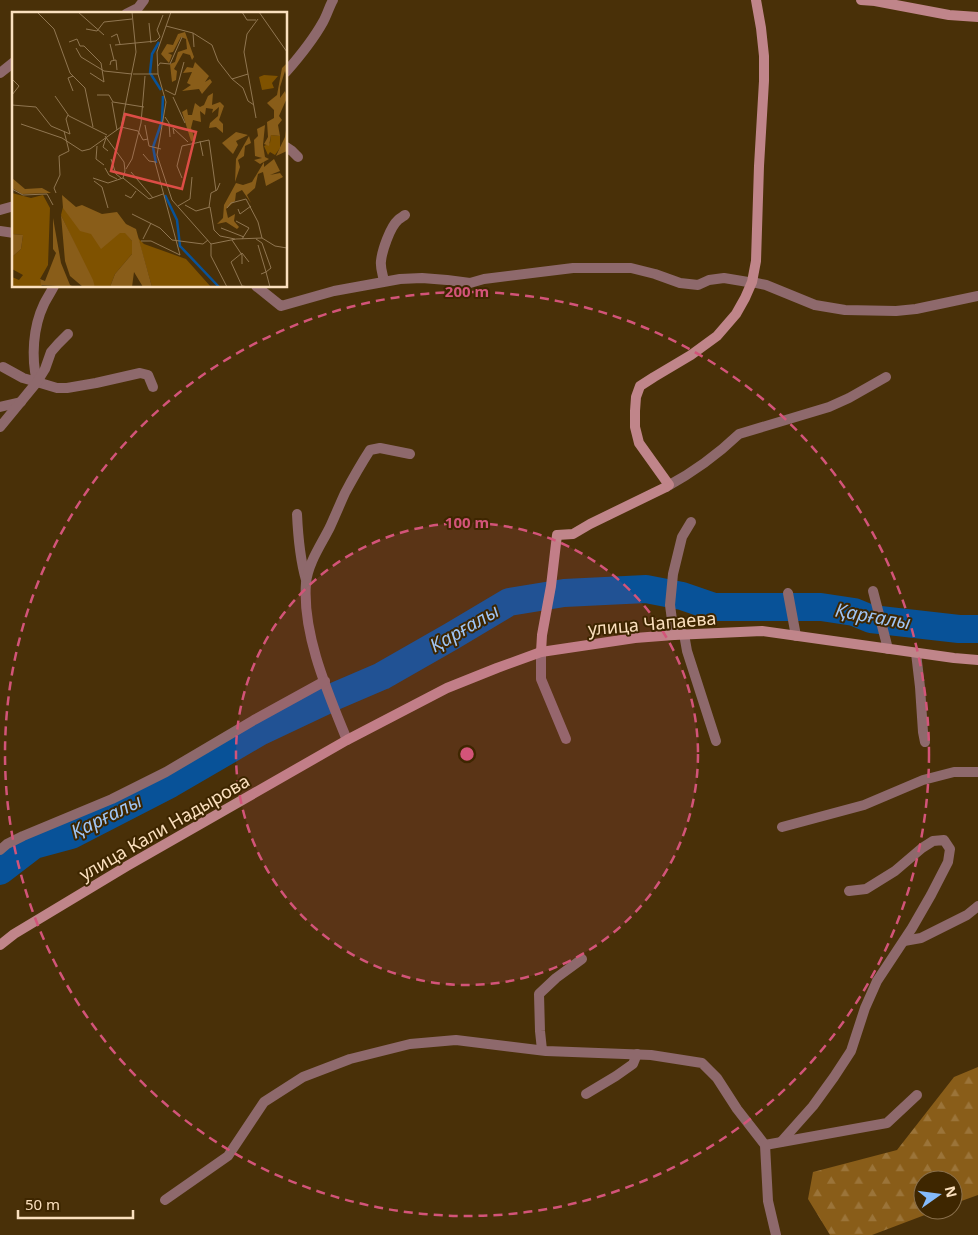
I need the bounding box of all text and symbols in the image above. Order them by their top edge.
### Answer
inset map [12,12,288,288]
text: 200 m [445,281,489,301]
text: 100 m [445,512,489,532]
water label: Қарғалы [833,597,913,635]
water label: Қарғалы [425,598,504,658]
street label: улица Чапаева [587,605,717,641]
centre of rings [458,745,476,763]
street label: улица Кали Надырова [74,768,254,886]
water label: Қарғалы [66,788,146,844]
north arrow [913,1170,963,1220]
text: N [941,1184,962,1200]
scale bar [18,1188,132,1220]
text: 50 m [25,1194,60,1214]

